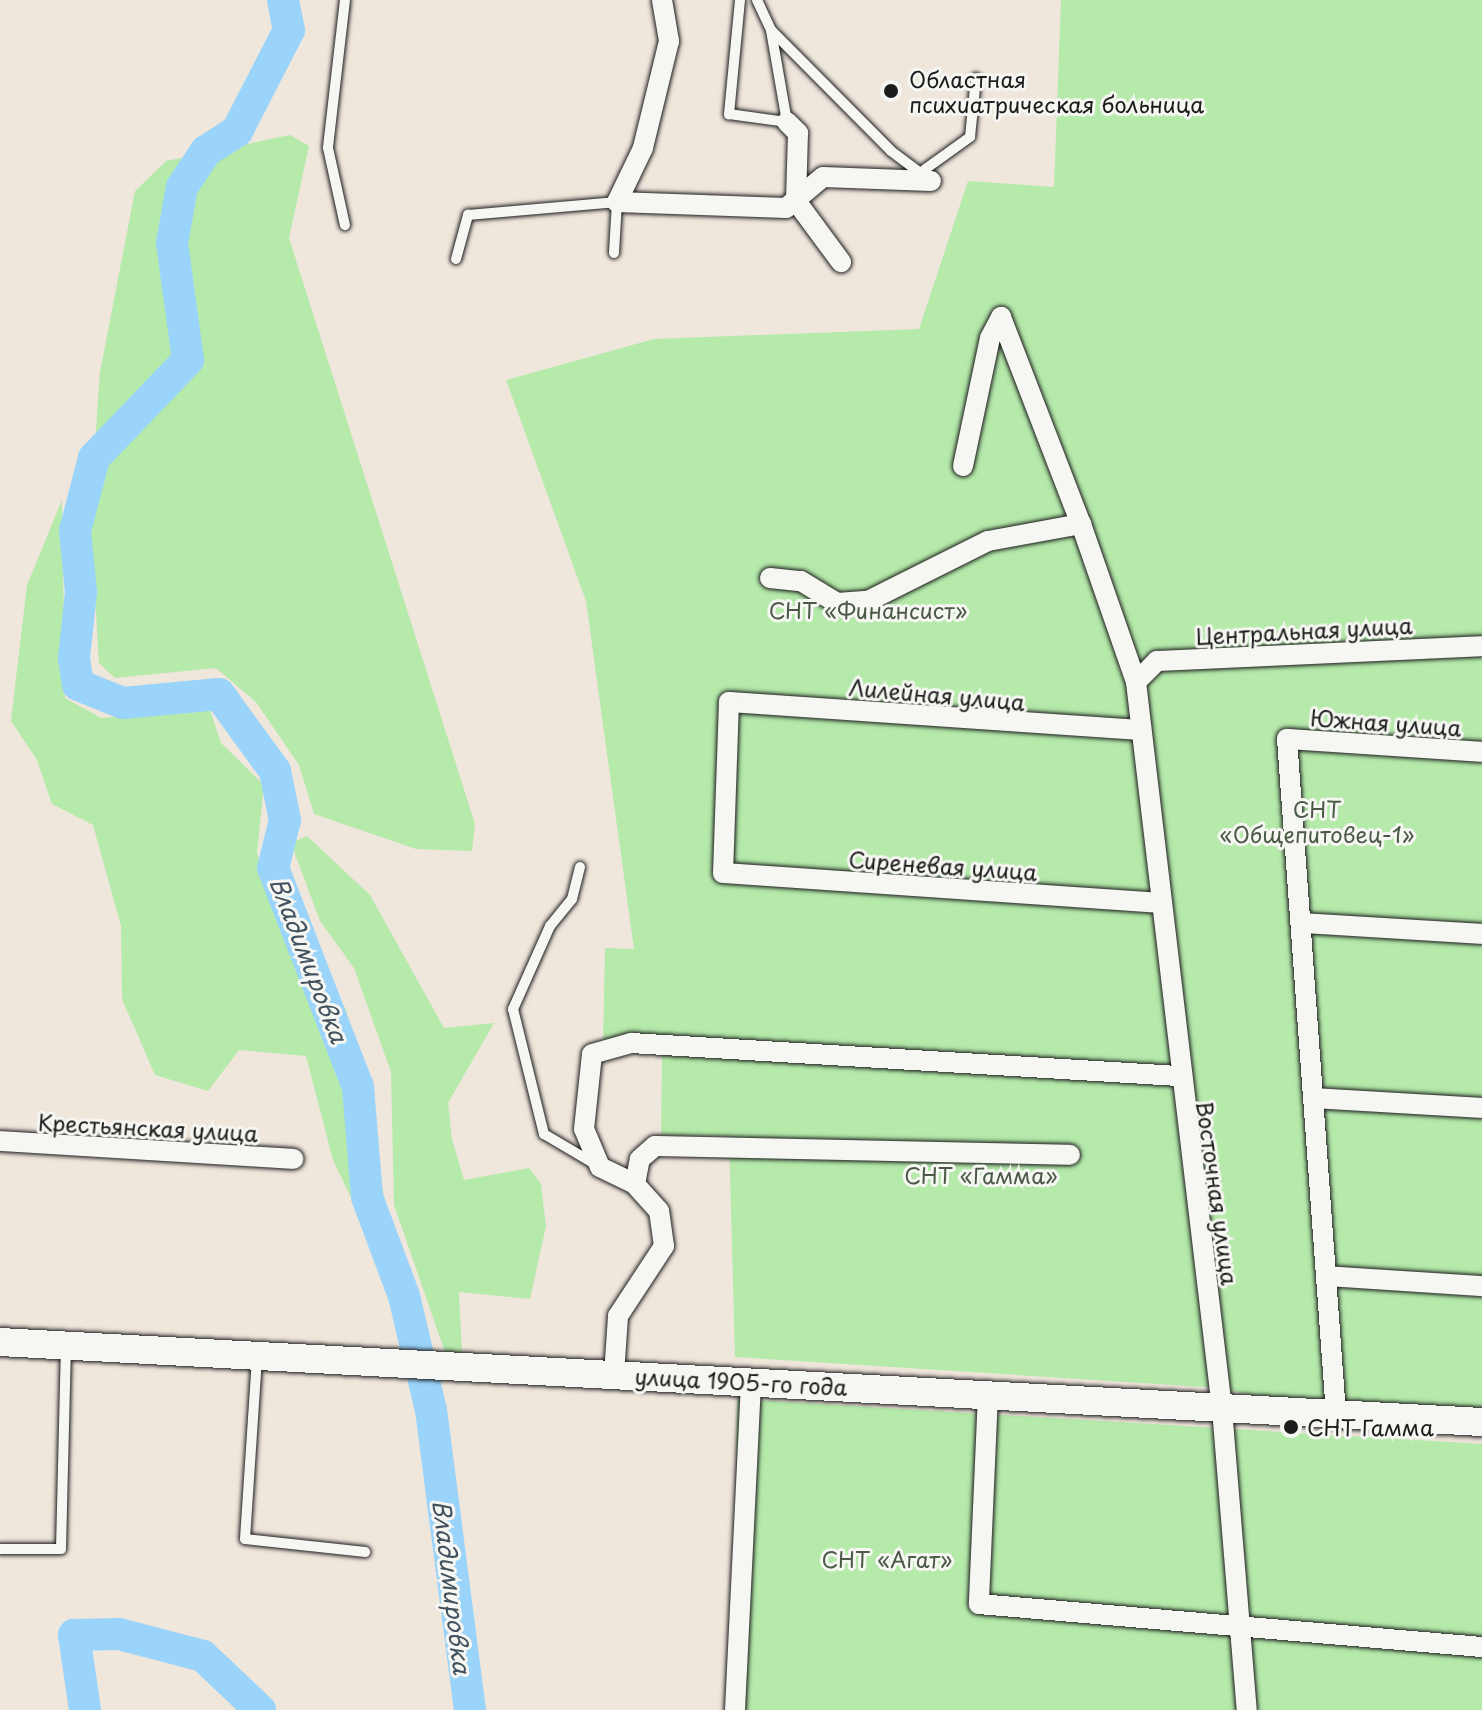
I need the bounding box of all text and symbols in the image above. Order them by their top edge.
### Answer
place label: Областная психиатрическая больница [909,65,1204,116]
marker: Областная психиатрическая больница [880,80,902,102]
park label: СНТ «Финансист» [769,597,967,623]
street label: Центральная улица [1195,611,1413,649]
street label: Лилейная улица [848,673,1026,715]
street label: Южная улица [1309,704,1463,740]
park label: СНТ «Общепитовец-1» [1220,795,1414,846]
street label: Сиреневая улица [848,845,1038,885]
water label: Владимировка [264,873,354,1047]
street label: Восточная улица [1192,1099,1244,1287]
street label: Крестьянская улица [37,1108,259,1146]
park label: СНТ «Гамма» [904,1162,1058,1188]
street label: улица 1905-го года [634,1362,848,1400]
place label: СНТ Гамма [1307,1414,1435,1440]
marker: СНТ Гамма [1282,1418,1300,1436]
water label: Владимировка [427,1498,477,1676]
park label: СНТ «Агат» [822,1546,952,1572]

